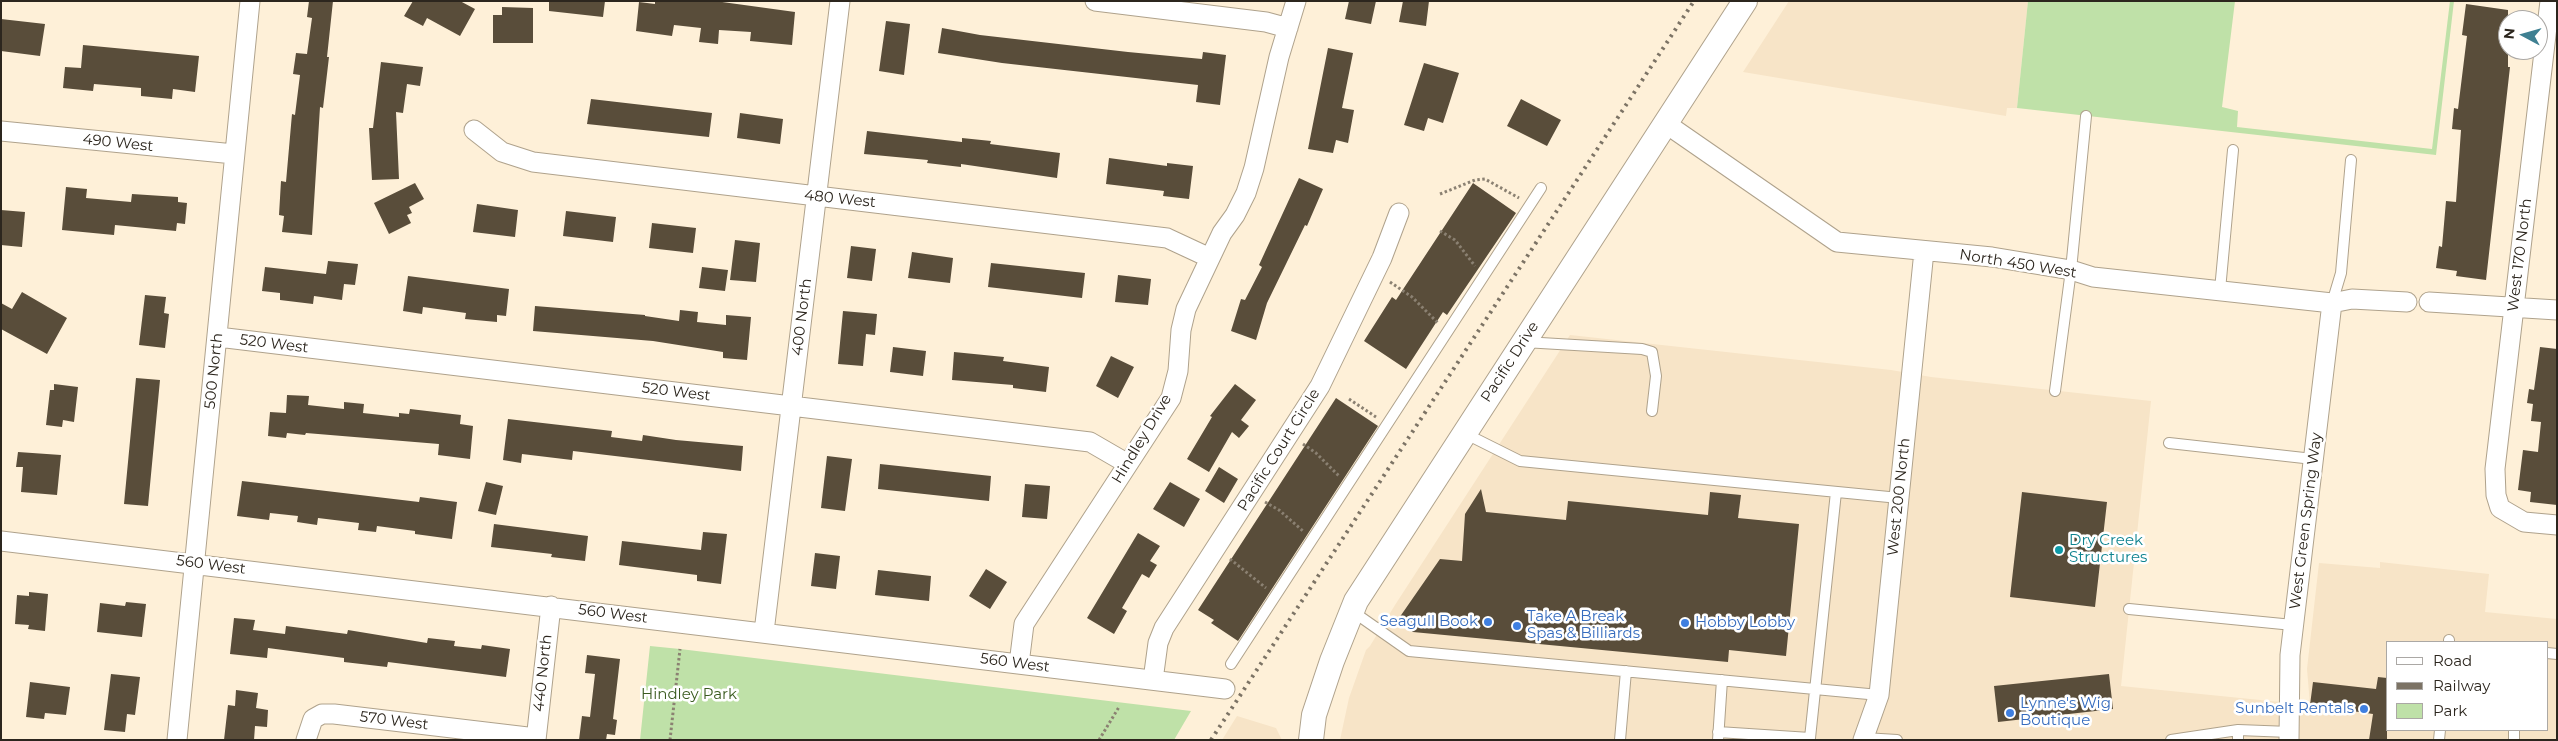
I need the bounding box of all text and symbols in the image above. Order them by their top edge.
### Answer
north arrow [2498,10,2548,60]
text: N [2500,27,2519,40]
street label: 490 West [82,130,154,156]
street label: 480 West [803,186,877,212]
street label: West 170 North [2504,197,2536,313]
street label: North 450 West [1958,246,2078,282]
street label: 400 North [788,277,816,357]
street label: Pacific Drive [1477,318,1543,406]
street label: 520 West [239,331,309,357]
street label: 500 North [201,332,227,410]
street label: 520 West [641,379,711,405]
street label: Pacific Court Circle [1234,385,1324,515]
street label: Hindley Drive [1108,391,1176,487]
street label: West Green Spring Way [2286,432,2326,610]
street label: West 200 North [1884,437,1914,557]
place label: Dry Creek Structures [2069,532,2147,567]
marker: Dry Creek Structures [2053,544,2065,556]
street label: 560 West [175,552,247,578]
street label: 560 West [577,601,649,627]
place label: Take A Break Spas & Billiards [1527,608,1640,643]
place label: Seagull Book [1380,613,1478,631]
place label: Hobby Lobby [1695,614,1795,632]
marker: Seagull Book [1482,616,1494,628]
marker: Hobby Lobby [1679,617,1691,629]
marker: Take A Break Spas & Billiards [1511,620,1523,632]
street label: 440 North [530,633,556,713]
legend [2386,641,2548,731]
street label: 560 West [979,650,1051,676]
text: Road [2433,651,2472,670]
text: Railway [2433,676,2490,695]
park label: Hindley Park [641,686,737,704]
place label: Lynne's Wig Boutique [2020,695,2111,730]
place label: Sunbelt Rentals [2235,700,2354,718]
text: Park [2433,701,2467,720]
marker: Sunbelt Rentals [2358,703,2370,715]
marker: Lynne's Wig Boutique [2004,707,2016,719]
street label: 570 West [359,708,429,734]

